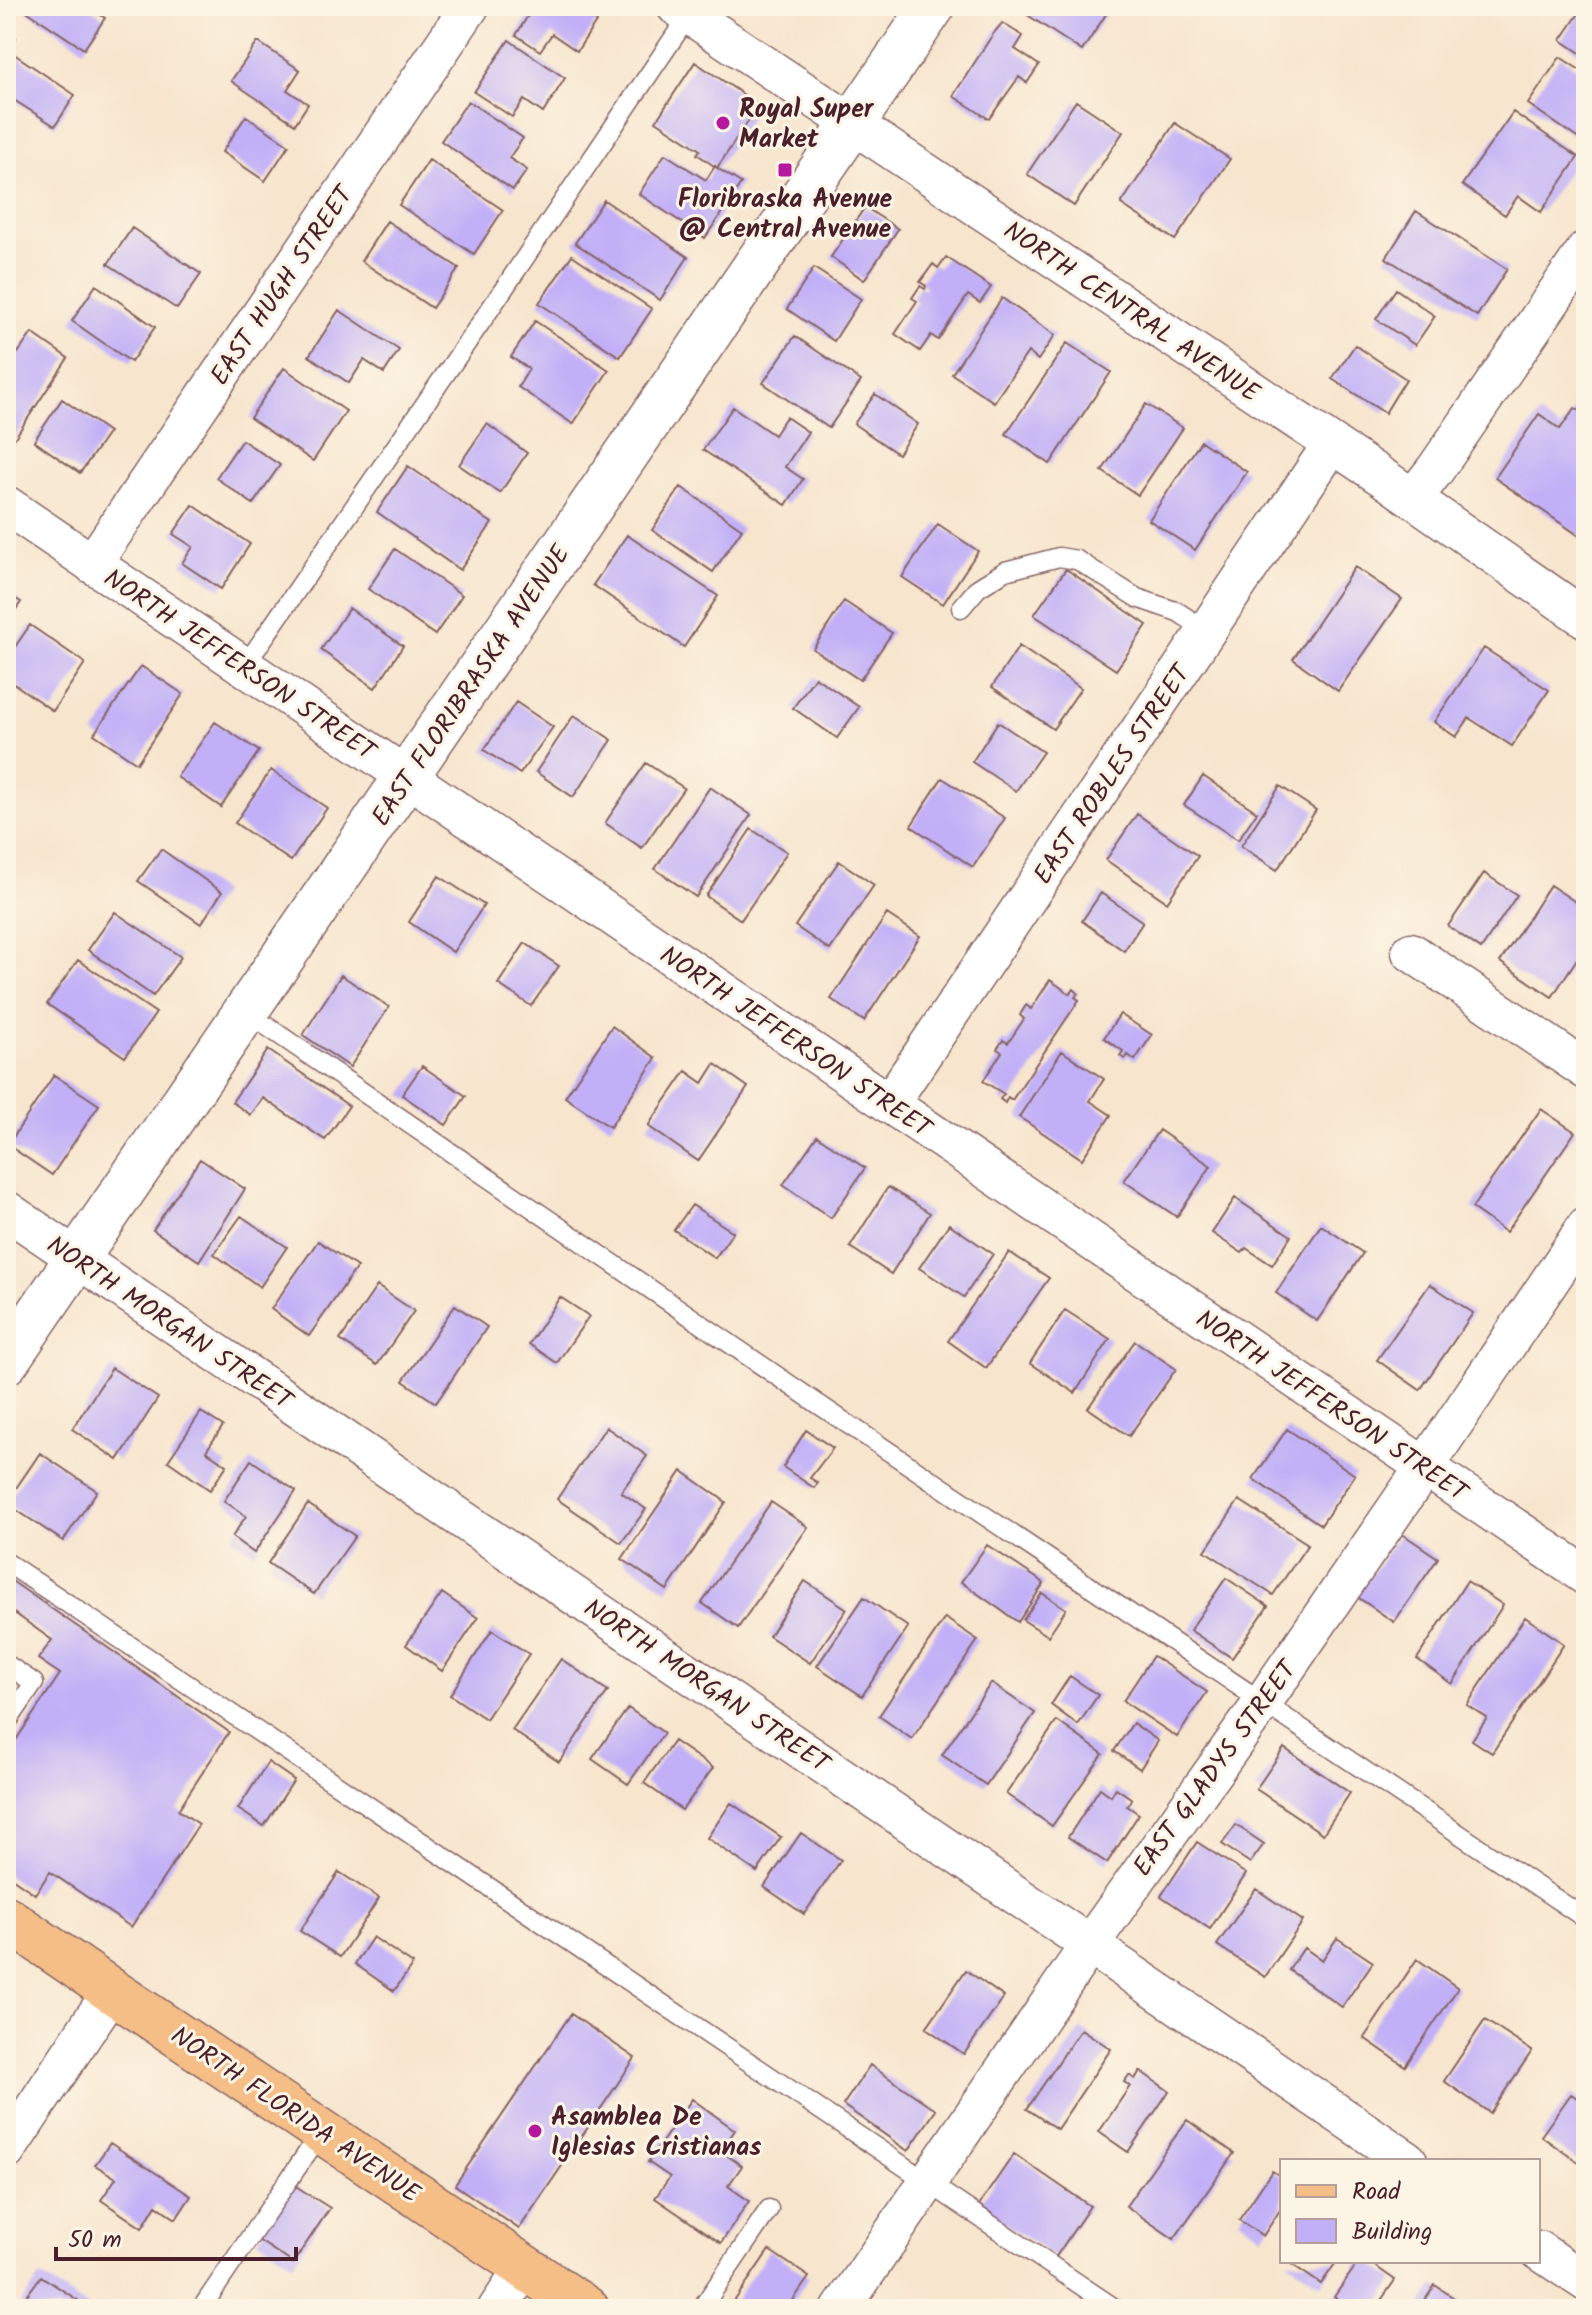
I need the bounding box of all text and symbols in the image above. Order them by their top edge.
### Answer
place label: Royal Super Market [739,89,875,161]
marker: Royal Super Market [714,114,732,132]
marker: Floribraska Avenue @ Central Avenue [776,161,794,179]
street label: EAST HUGH STREET [200,176,366,394]
place label: Floribraska Avenue @ Central Avenue [678,179,893,251]
street label: NORTH CENTRAL AVENUE [994,211,1268,415]
street label: EAST FLORIBRASKA AVENUE [361,536,582,836]
street label: NORTH JEFFERSON STREET [94,559,385,774]
street label: EAST ROBLES STREET [1023,655,1203,894]
street label: NORTH JEFFERSON STREET [650,936,941,1151]
street label: NORTH MORGAN STREET [37,1225,302,1423]
street label: NORTH JEFFERSON STREET [1186,1300,1477,1515]
street label: NORTH MORGAN STREET [574,1588,839,1786]
street label: EAST GLADYS STREET [1123,1651,1310,1886]
street label: NORTH FLORIDA AVENUE [161,2016,429,2216]
place label: Asamblea De Iglesias Cristianas [551,2097,761,2169]
marker: Asamblea De Iglesias Cristianas [526,2122,544,2140]
legend [1280,2159,1540,2263]
text: Road [1352,2173,1401,2212]
scale bar [56,2211,296,2261]
text: Building [1352,2213,1432,2252]
text: 50 m [68,2221,122,2260]

